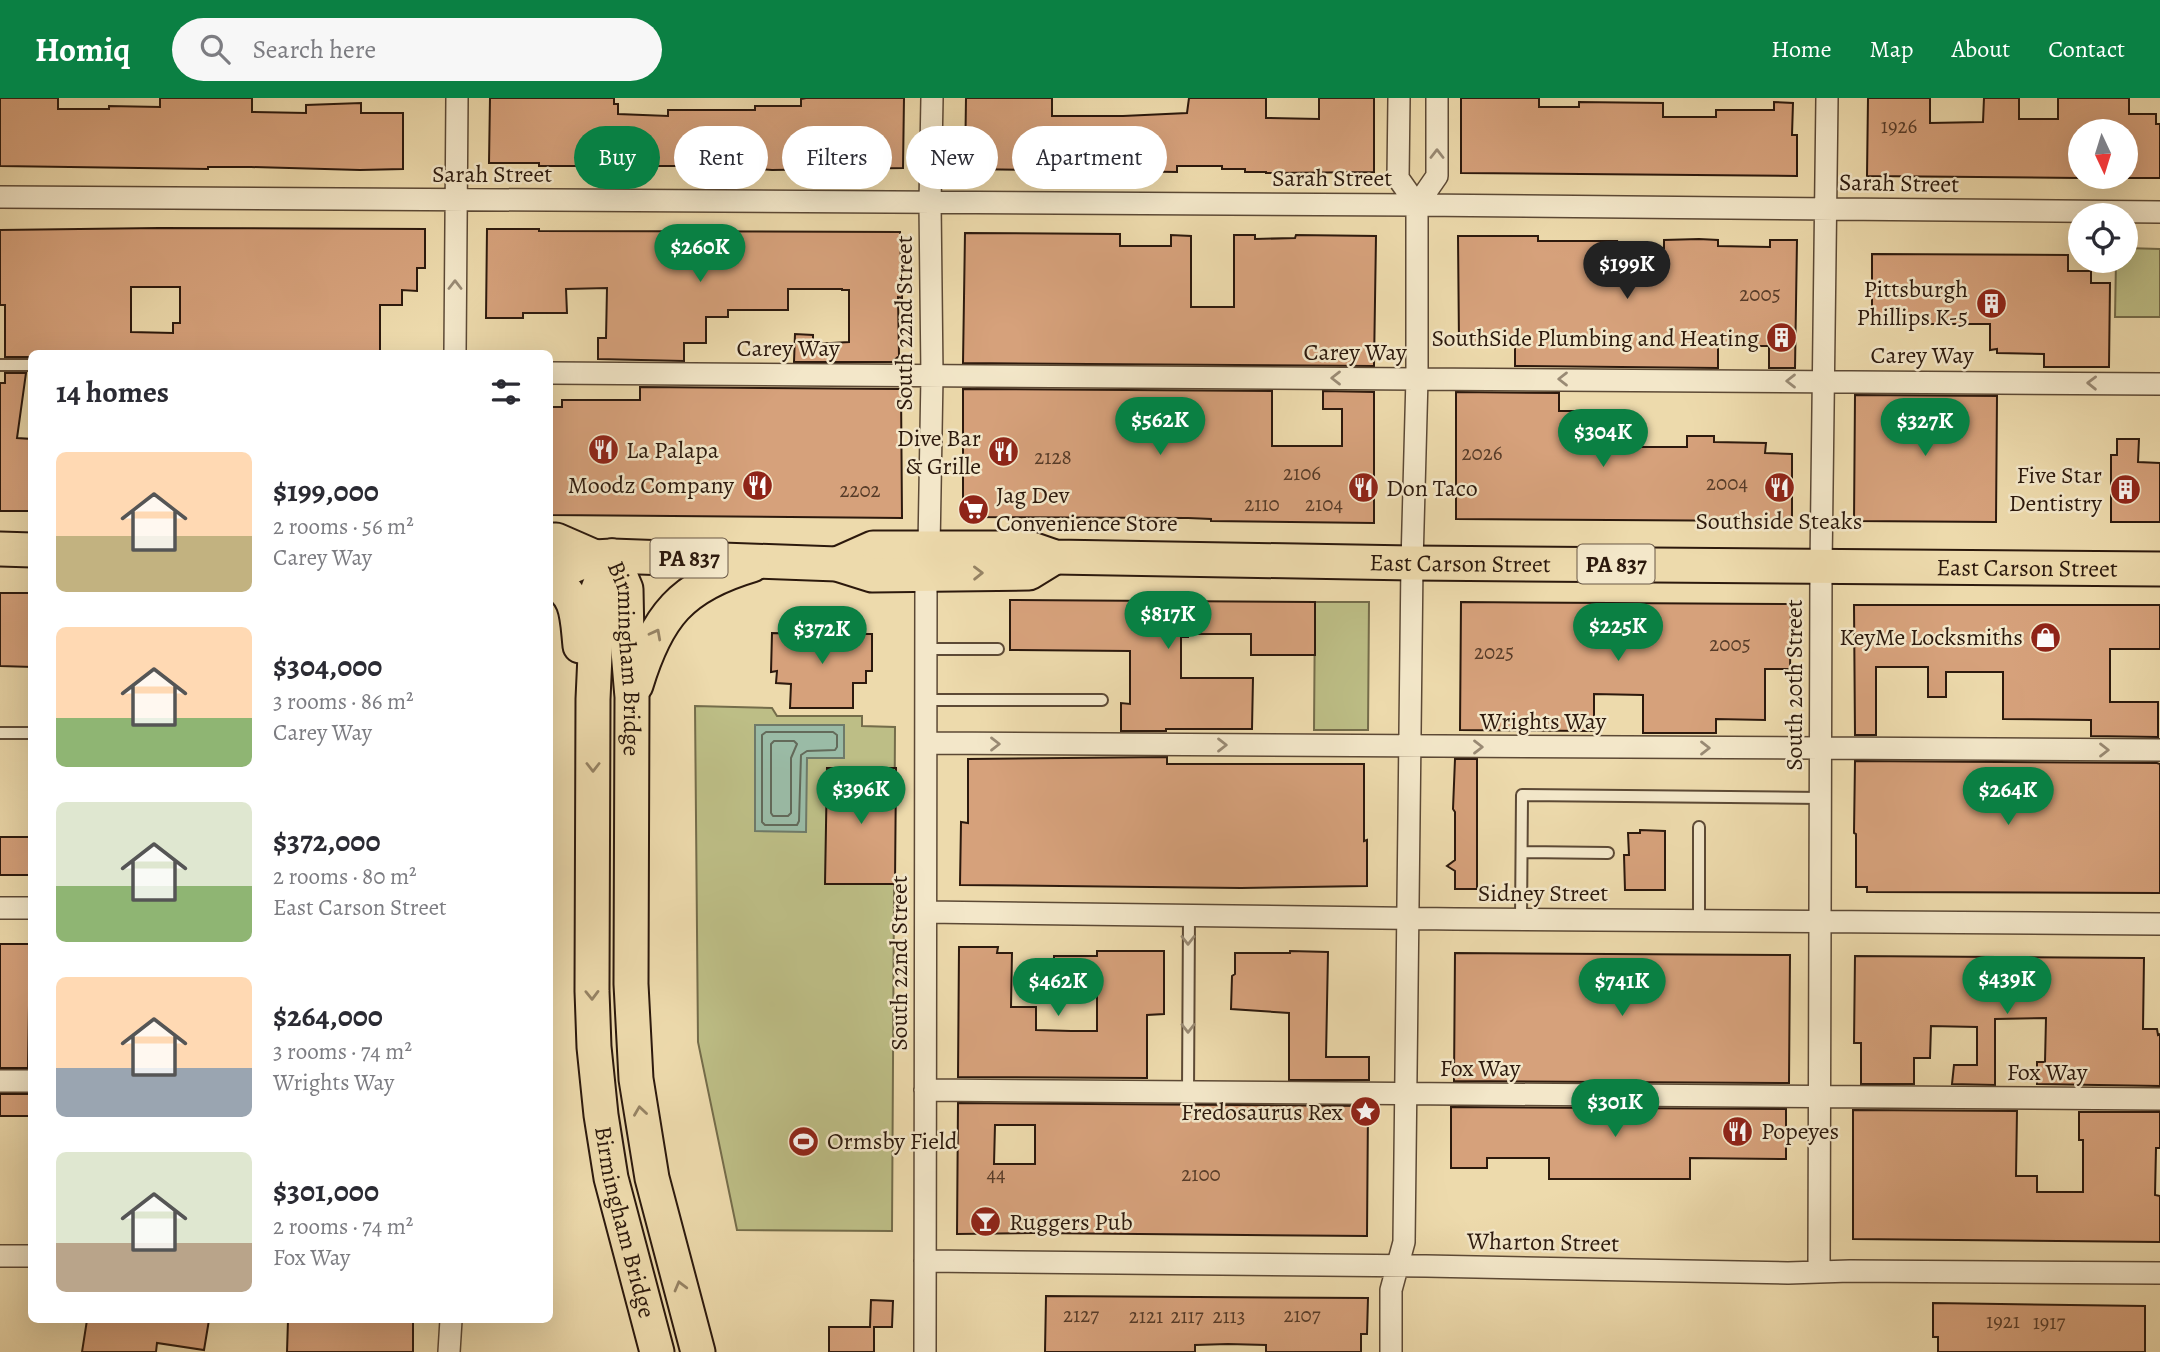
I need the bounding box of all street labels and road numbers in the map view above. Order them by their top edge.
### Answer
street label: Sarah Street [432,158,552,190]
street label: Sarah Street [1272,162,1392,194]
street label: Sarah Street [1839,166,1959,200]
street label: South 22nd Street [888,235,920,411]
street label: Carey Way [736,332,840,364]
street label: Carey Way [1303,336,1407,368]
street label: Carey Way [1870,339,1974,371]
road number: PA 837 [650,538,728,578]
road number: PA 837 [1578,544,1654,584]
street label: East Carson Street [1369,546,1551,580]
street label: East Carson Street [1936,551,2118,585]
street label: Birmingham Bridge [600,556,648,756]
street label: South 20th Street [1778,599,1810,771]
street label: Wrights Way [1479,705,1606,737]
street label: South 22nd Street [883,875,915,1051]
street label: Sidney Street [1478,877,1608,909]
street label: Fox Way [1440,1052,1521,1084]
street label: Fox Way [2007,1056,2088,1088]
street label: Birmingham Bridge [587,1124,663,1321]
street label: Wharton Street [1466,1225,1619,1259]

